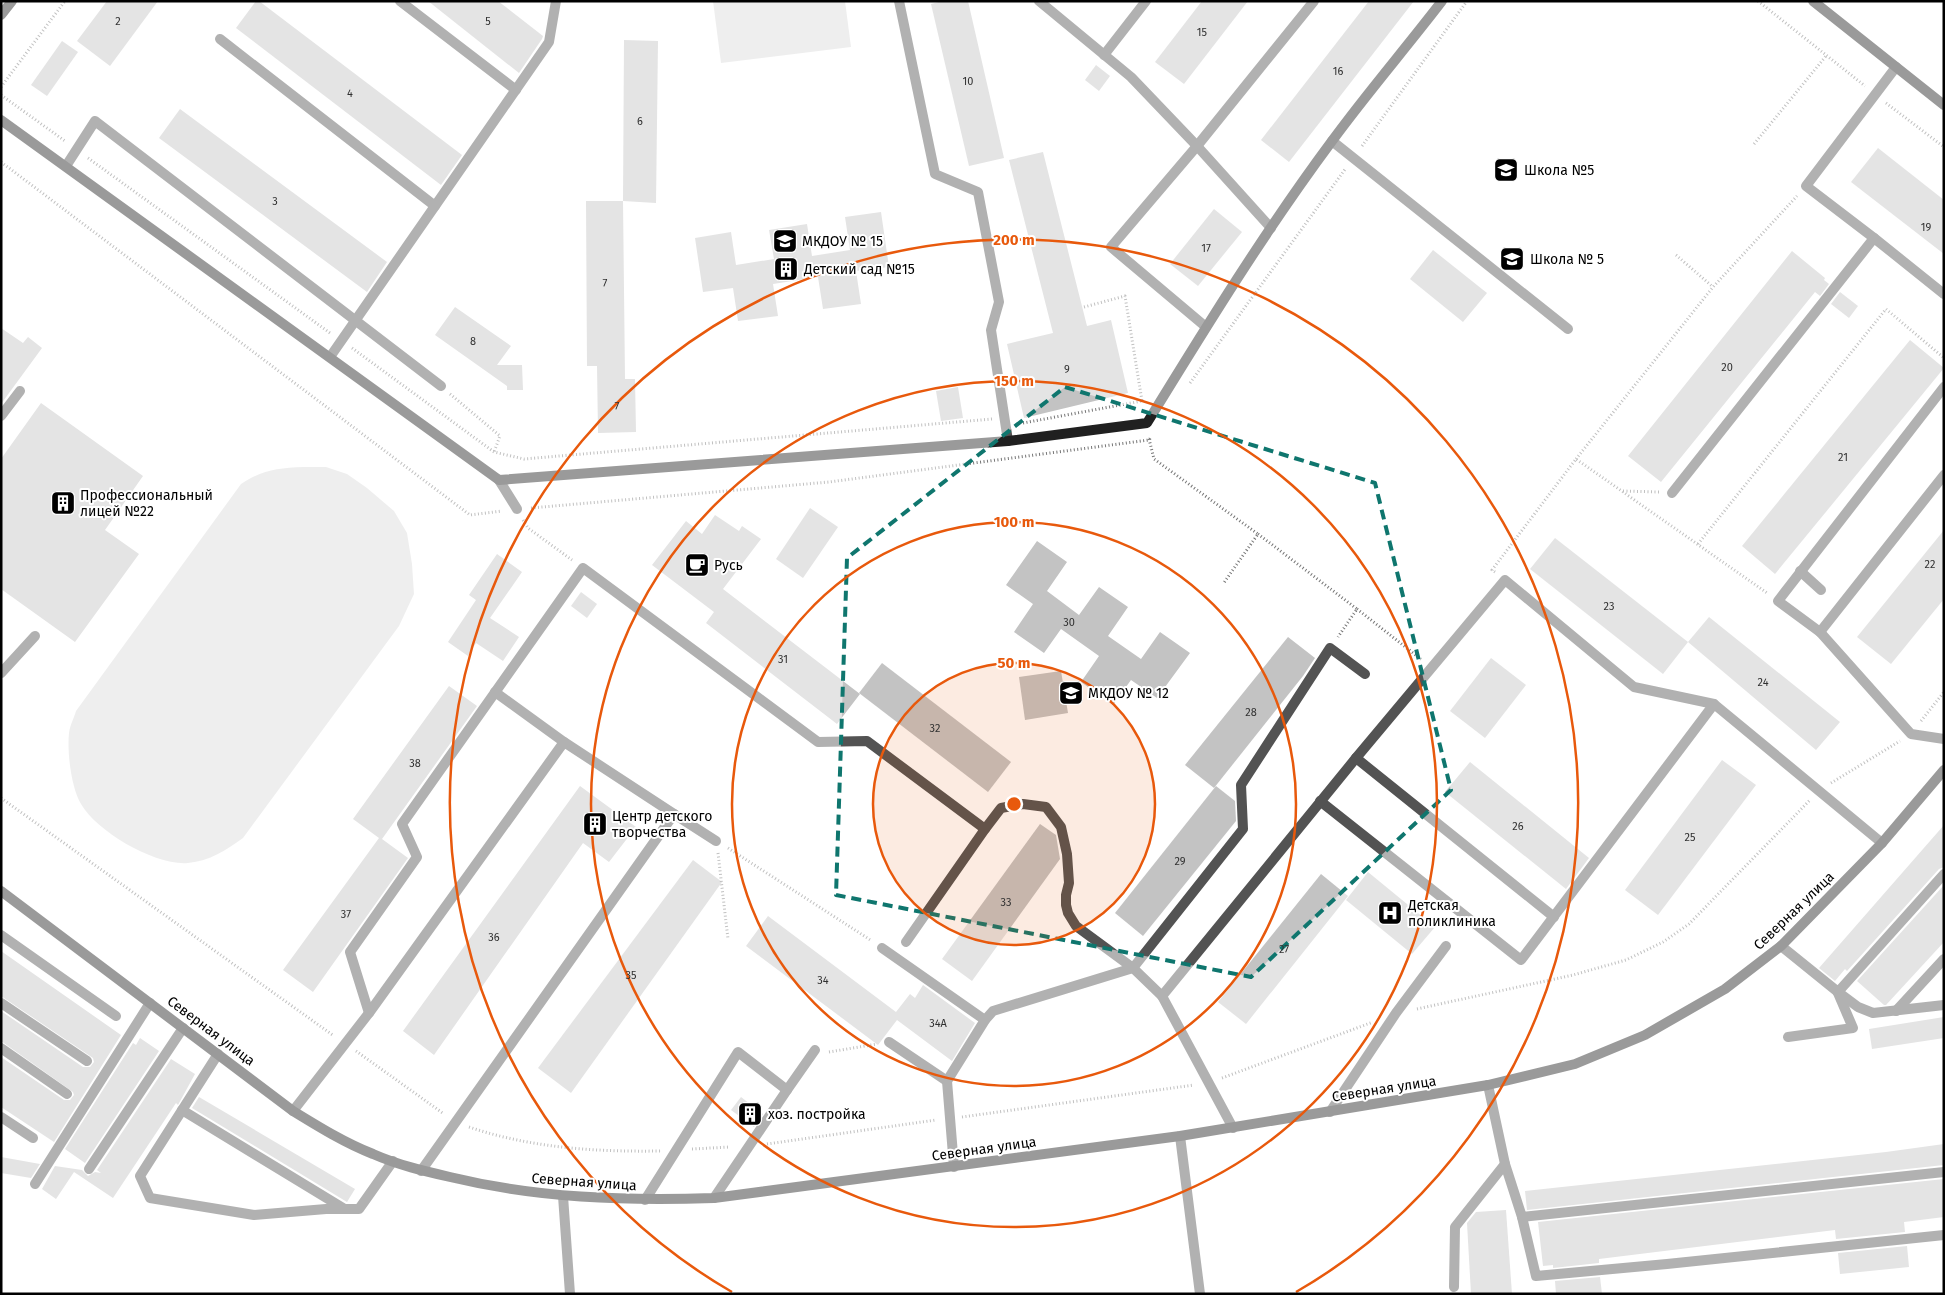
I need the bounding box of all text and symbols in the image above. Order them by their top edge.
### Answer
house number: 2 [115,15,121,28]
house number: 5 [485,15,491,28]
house number: 15 [1197,26,1208,39]
house number: 16 [1333,65,1343,78]
house number: 10 [963,75,973,88]
house number: 4 [347,87,353,100]
house number: 6 [637,115,643,128]
school or university icon: Школа №5 [1493,157,1519,183]
place label: Школа №5 [1524,162,1594,179]
house number: 3 [272,195,278,208]
house number: 19 [1921,221,1931,234]
school or university icon: МКДОУ № 15 [772,228,798,254]
text: 200 m [993,231,1035,249]
place label: МКДОУ № 15 [802,233,883,250]
house number: 17 [1201,242,1211,255]
school or university icon: Школа № 5 [1499,246,1525,272]
place label: Школа № 5 [1530,251,1604,268]
building icon: Детский сад №15 [773,256,799,282]
place label: Детский сад №15 [803,261,915,278]
house number: 7 [603,277,608,290]
house number: 8 [470,335,476,348]
house number: 20 [1721,361,1733,374]
house number: 9 [1064,363,1070,376]
text: 150 m [994,372,1034,390]
house number: 7 [615,400,620,413]
house number: 21 [1838,451,1848,464]
place label: Профессиональный лицей №22 [80,487,213,520]
building icon: Профессиональный лицей №22 [50,490,76,516]
text: 100 m [994,513,1034,531]
cafe icon: Русь [684,552,710,578]
place label: Русь [714,557,743,574]
house number: 22 [1925,558,1935,571]
house number: 23 [1604,600,1614,613]
house number: 30 [1063,616,1075,629]
house number: 31 [778,653,788,666]
text: 50 m [997,654,1031,672]
house number: 24 [1758,676,1769,689]
school or university icon: МКДОУ № 12 [1058,680,1084,706]
place label: МКДОУ № 12 [1088,685,1169,702]
house number: 28 [1245,706,1257,719]
house number: 32 [930,722,940,735]
house number: 38 [409,757,421,770]
centre of rings [1005,795,1023,813]
place label: Центр детского творчества [612,808,712,841]
building icon: Центр детского творчества [582,811,608,837]
house number: 26 [1512,820,1524,833]
house number: 25 [1685,831,1696,844]
house number: 29 [1174,855,1186,868]
street label: Северная улица [1750,868,1838,954]
house number: 33 [1001,896,1011,909]
place label: Детская поликлиника [1407,897,1496,930]
hospital icon: Детская поликлиника [1377,900,1403,926]
house number: 37 [341,908,351,921]
house number: 36 [488,931,500,944]
house number: 27 [1279,943,1289,956]
house number: 35 [626,969,637,982]
house number: 34 [817,974,829,987]
street label: Северная улица [164,993,258,1069]
house number: 34А [929,1017,947,1030]
street label: Северная улица [1331,1072,1437,1106]
building icon: хоз. постройка [737,1101,763,1127]
place label: хоз. постройка [768,1106,866,1123]
street label: Северная улица [931,1133,1037,1165]
street label: Северная улица [531,1170,637,1194]

